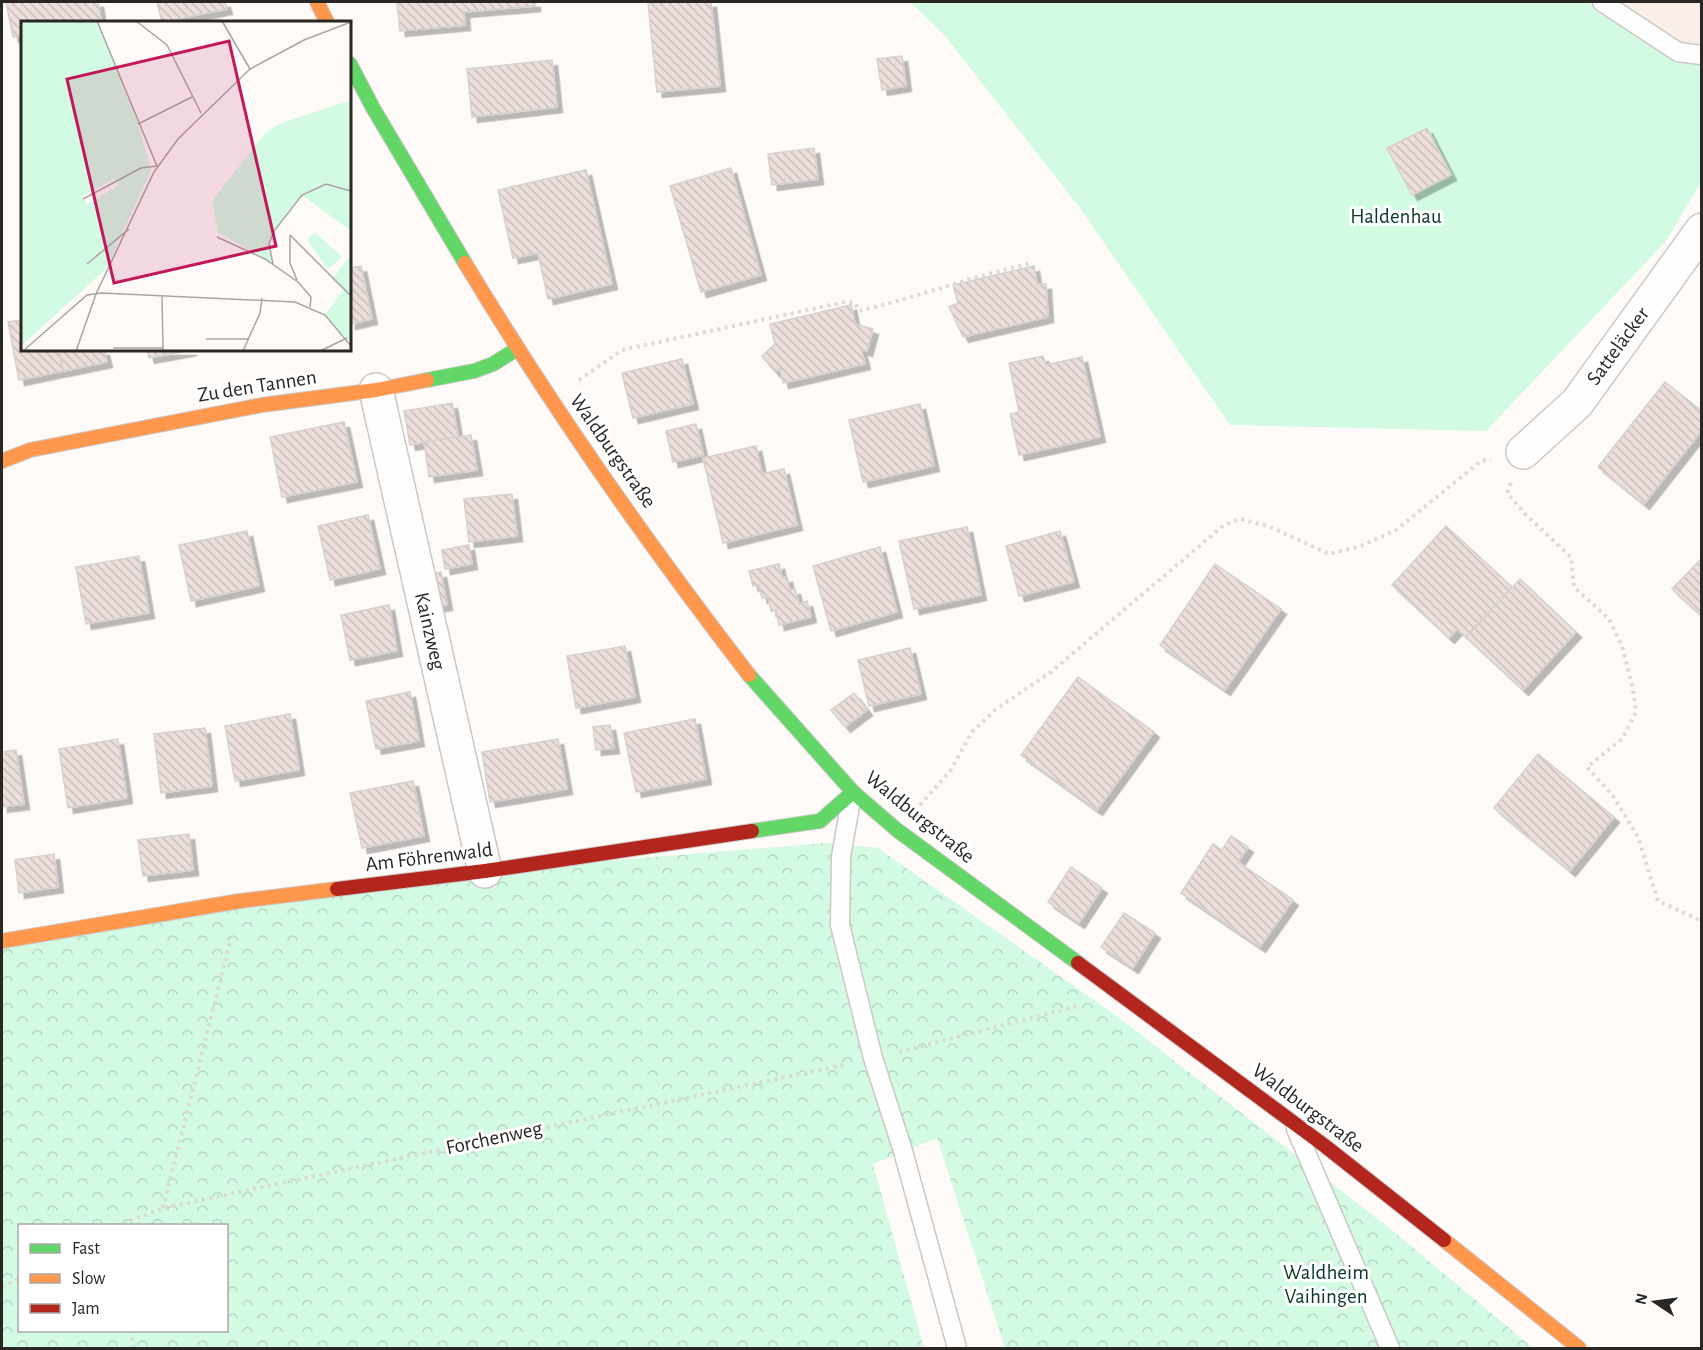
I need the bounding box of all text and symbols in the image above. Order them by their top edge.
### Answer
inset map [21,21,351,351]
park label: Haldenhau [1350,206,1442,227]
street label: Satteläcker [1583,303,1653,389]
street label: Zu den Tannen [196,366,318,406]
street label: Waldburgstraße [566,390,660,512]
street label: Kainzweg [411,590,449,673]
street label: Waldburgstraße [861,767,979,867]
street label: Am Föhrenwald [364,839,494,875]
street label: Waldburgstraße [1248,1059,1368,1157]
street label: Forchenweg [444,1117,545,1158]
legend [18,1224,228,1332]
text: Fast [72,1240,100,1258]
park label: Waldheim Vaihingen [1283,1262,1369,1307]
text: Slow [72,1270,105,1288]
north arrow [1625,1272,1685,1332]
text: N [1632,1292,1650,1306]
text: Jam [72,1300,100,1318]

